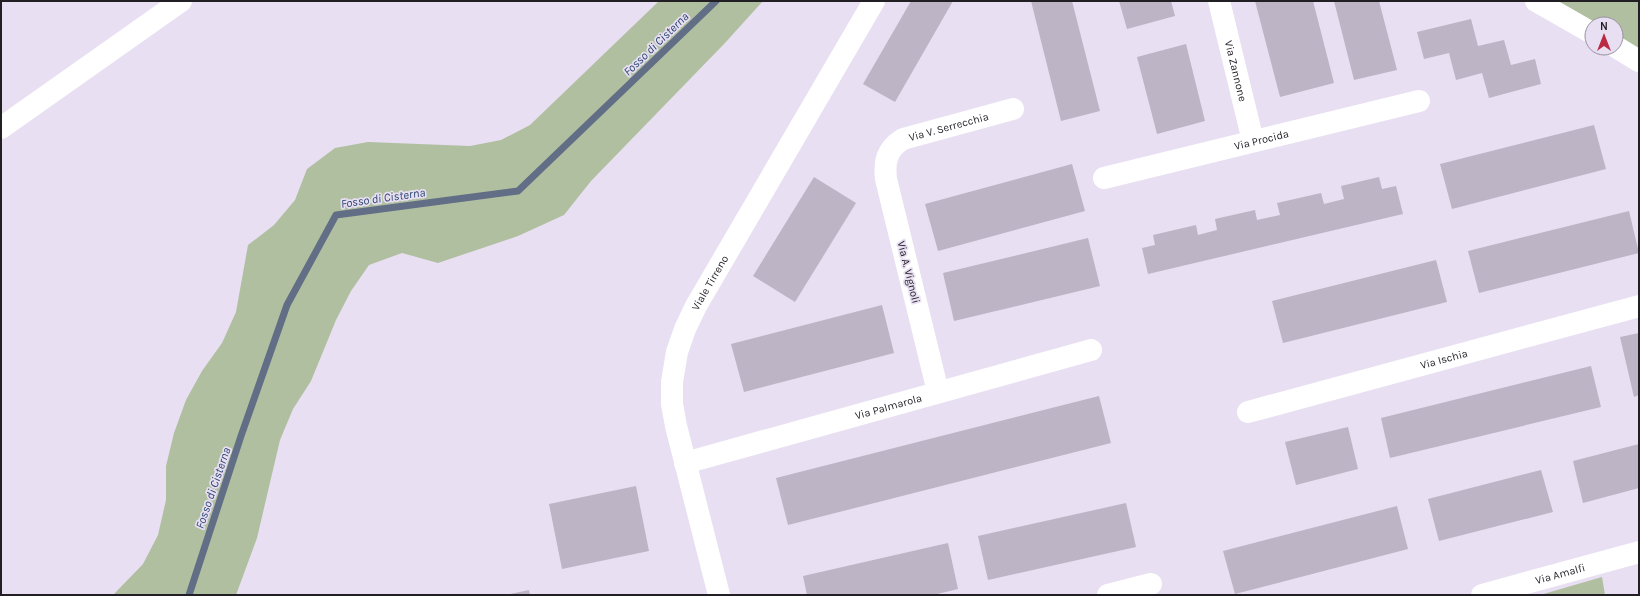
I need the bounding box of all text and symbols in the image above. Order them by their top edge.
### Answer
water label: Fosso di Cisterna [621,9,691,79]
north arrow [1584,16,1624,56]
text: N [1600,20,1608,33]
street label: Via Zannone [1222,39,1249,103]
street label: Via V. Serrecchia [907,110,990,144]
street label: Via Procida [1233,127,1290,153]
water label: Fosso di Cisterna [340,185,426,211]
street label: Via A. Vignoli [895,240,923,305]
street label: Viale Tirreno [689,253,731,313]
street label: Via Ischia [1419,347,1469,372]
street label: Via Palmarola [853,391,923,422]
water label: Fosso di Cisterna [193,445,233,531]
street label: Via Amalfi [1534,561,1587,587]

